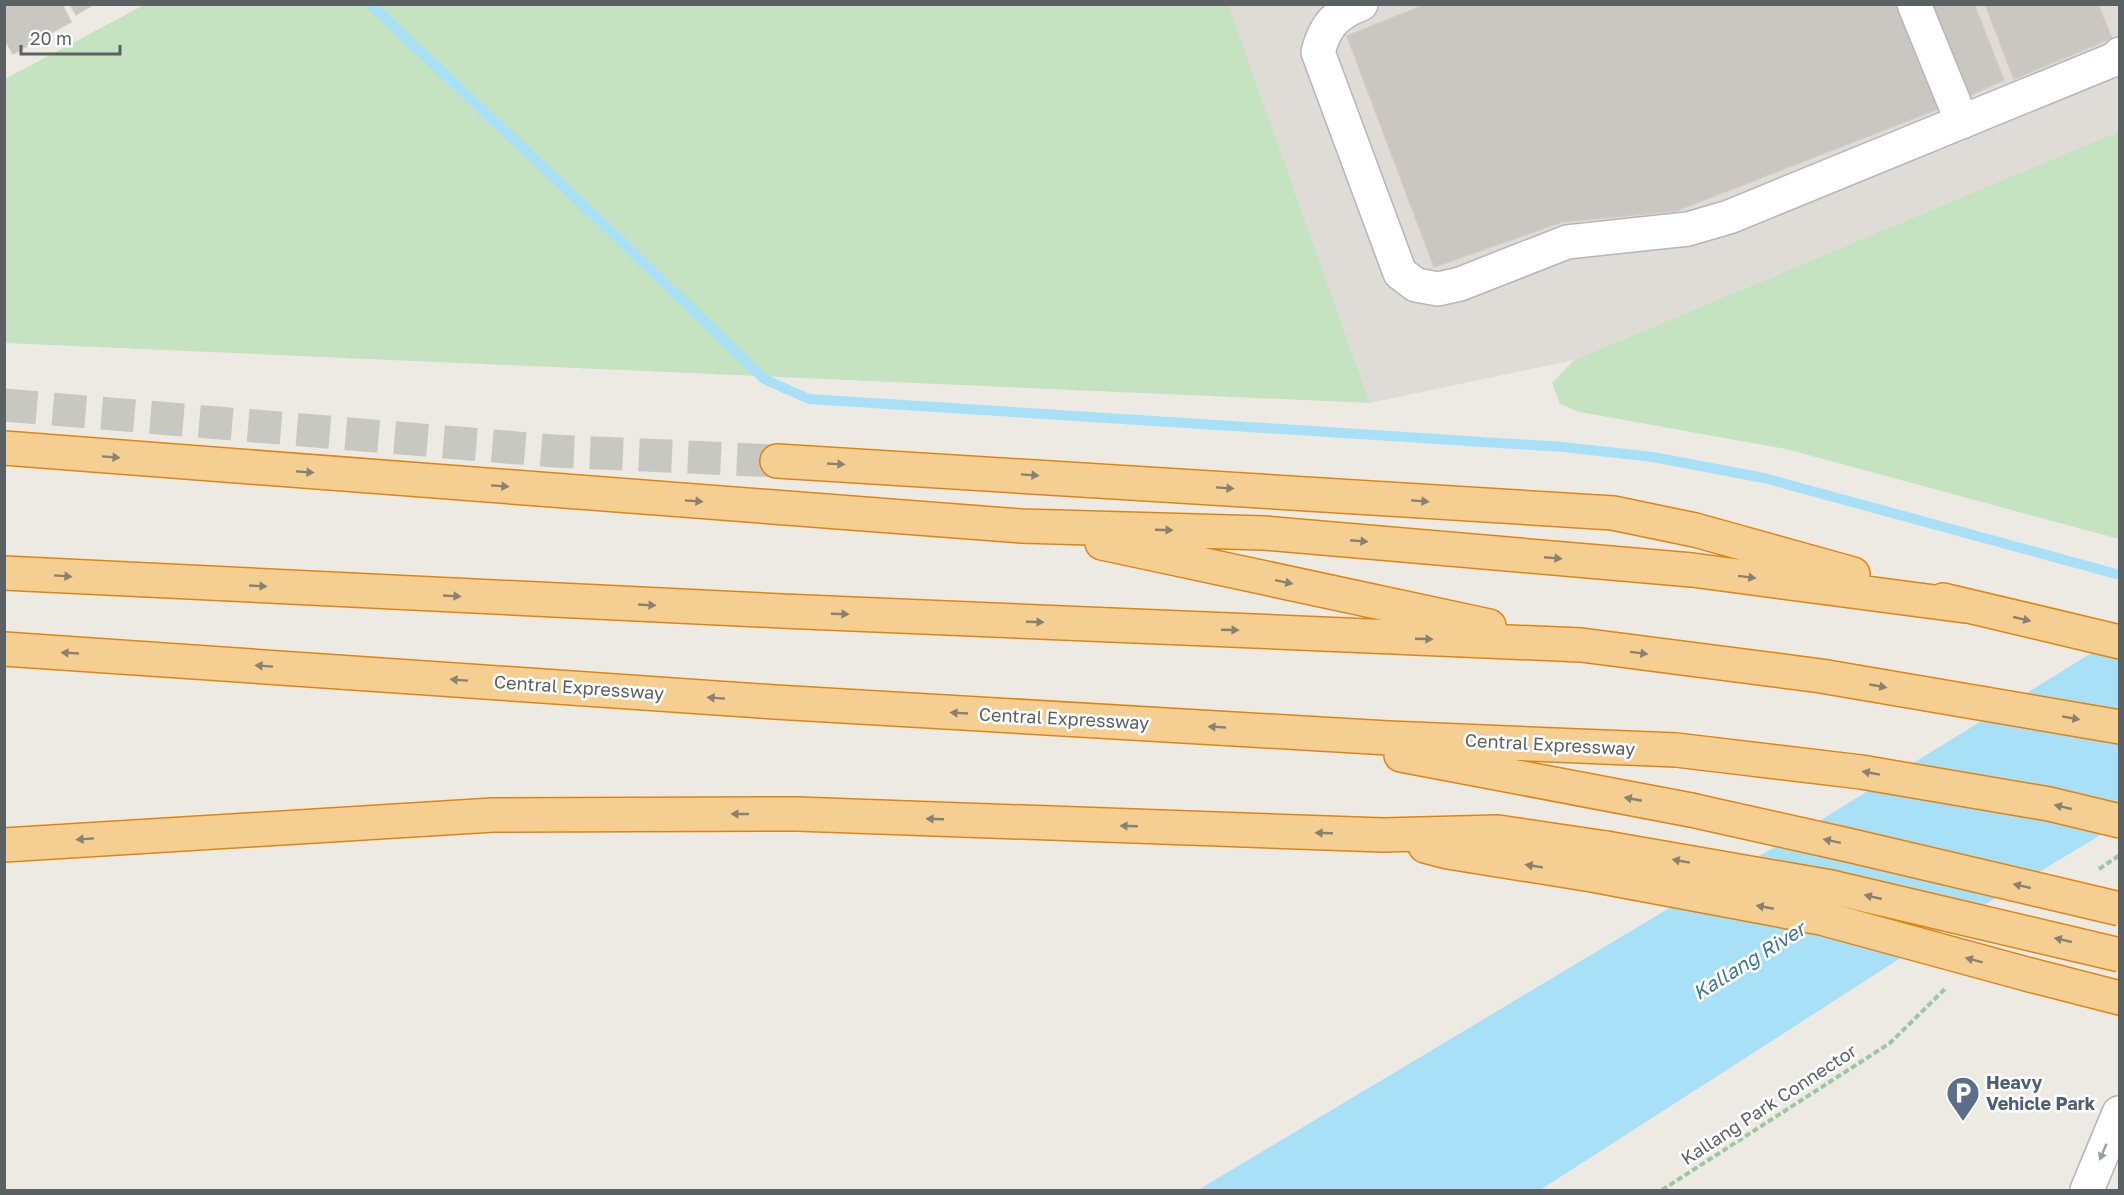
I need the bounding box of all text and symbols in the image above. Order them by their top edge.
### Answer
scale bar [21,18,120,56]
text: 20 m [30,27,72,49]
one-way arrow [102,452,121,461]
one-way arrow [826,460,845,469]
one-way arrow [296,467,315,476]
one-way arrow [1021,471,1040,480]
one-way arrow [490,482,509,491]
one-way arrow [1215,483,1234,493]
one-way arrow [685,496,704,506]
one-way arrow [1410,496,1429,505]
one-way arrow [1154,525,1173,535]
one-way arrow [1349,536,1368,546]
one-way arrow [1543,553,1562,563]
one-way arrow [53,572,72,581]
one-way arrow [1737,573,1756,582]
one-way arrow [1275,578,1294,587]
one-way arrow [248,582,267,591]
one-way arrow [443,591,462,600]
one-way arrow [638,600,657,609]
one-way arrow [831,609,850,618]
one-way arrow [2013,615,2032,624]
one-way arrow [1025,618,1044,627]
one-way arrow [1220,626,1239,635]
one-way arrow [1415,634,1434,643]
one-way arrow [60,648,79,657]
one-way arrow [1630,648,1649,657]
one-way arrow [255,661,274,670]
street label: Central Expressway [493,670,665,704]
one-way arrow [449,675,468,684]
one-way arrow [1869,681,1888,690]
one-way arrow [707,693,726,703]
street label: Central Expressway [978,703,1150,733]
one-way arrow [950,708,969,717]
one-way arrow [2061,714,2080,723]
one-way arrow [1207,723,1226,732]
street label: Central Expressway [1464,729,1636,759]
one-way arrow [1861,769,1880,778]
one-way arrow [1624,794,1643,803]
one-way arrow [2053,802,2072,812]
one-way arrow [730,809,749,819]
one-way arrow [925,814,944,823]
one-way arrow [1120,821,1139,830]
one-way arrow [1315,828,1334,837]
one-way arrow [75,834,94,844]
one-way arrow [1822,836,1841,845]
one-way arrow [1671,856,1690,865]
one-way arrow [1524,861,1543,870]
one-way arrow [2012,880,2031,890]
one-way arrow [1864,891,1882,901]
one-way arrow [1755,902,1774,911]
water label: Kallang River [1688,914,1812,1005]
one-way arrow [2054,935,2072,945]
one-way arrow [1965,955,1983,964]
street label: Kallang Park Connector [1677,1039,1860,1169]
place label: Heavy Vehicle Park [1986,1071,2096,1114]
parking icon: Heavy Vehicle Park [1945,1075,1981,1122]
one-way arrow [2098,1143,2107,1161]

